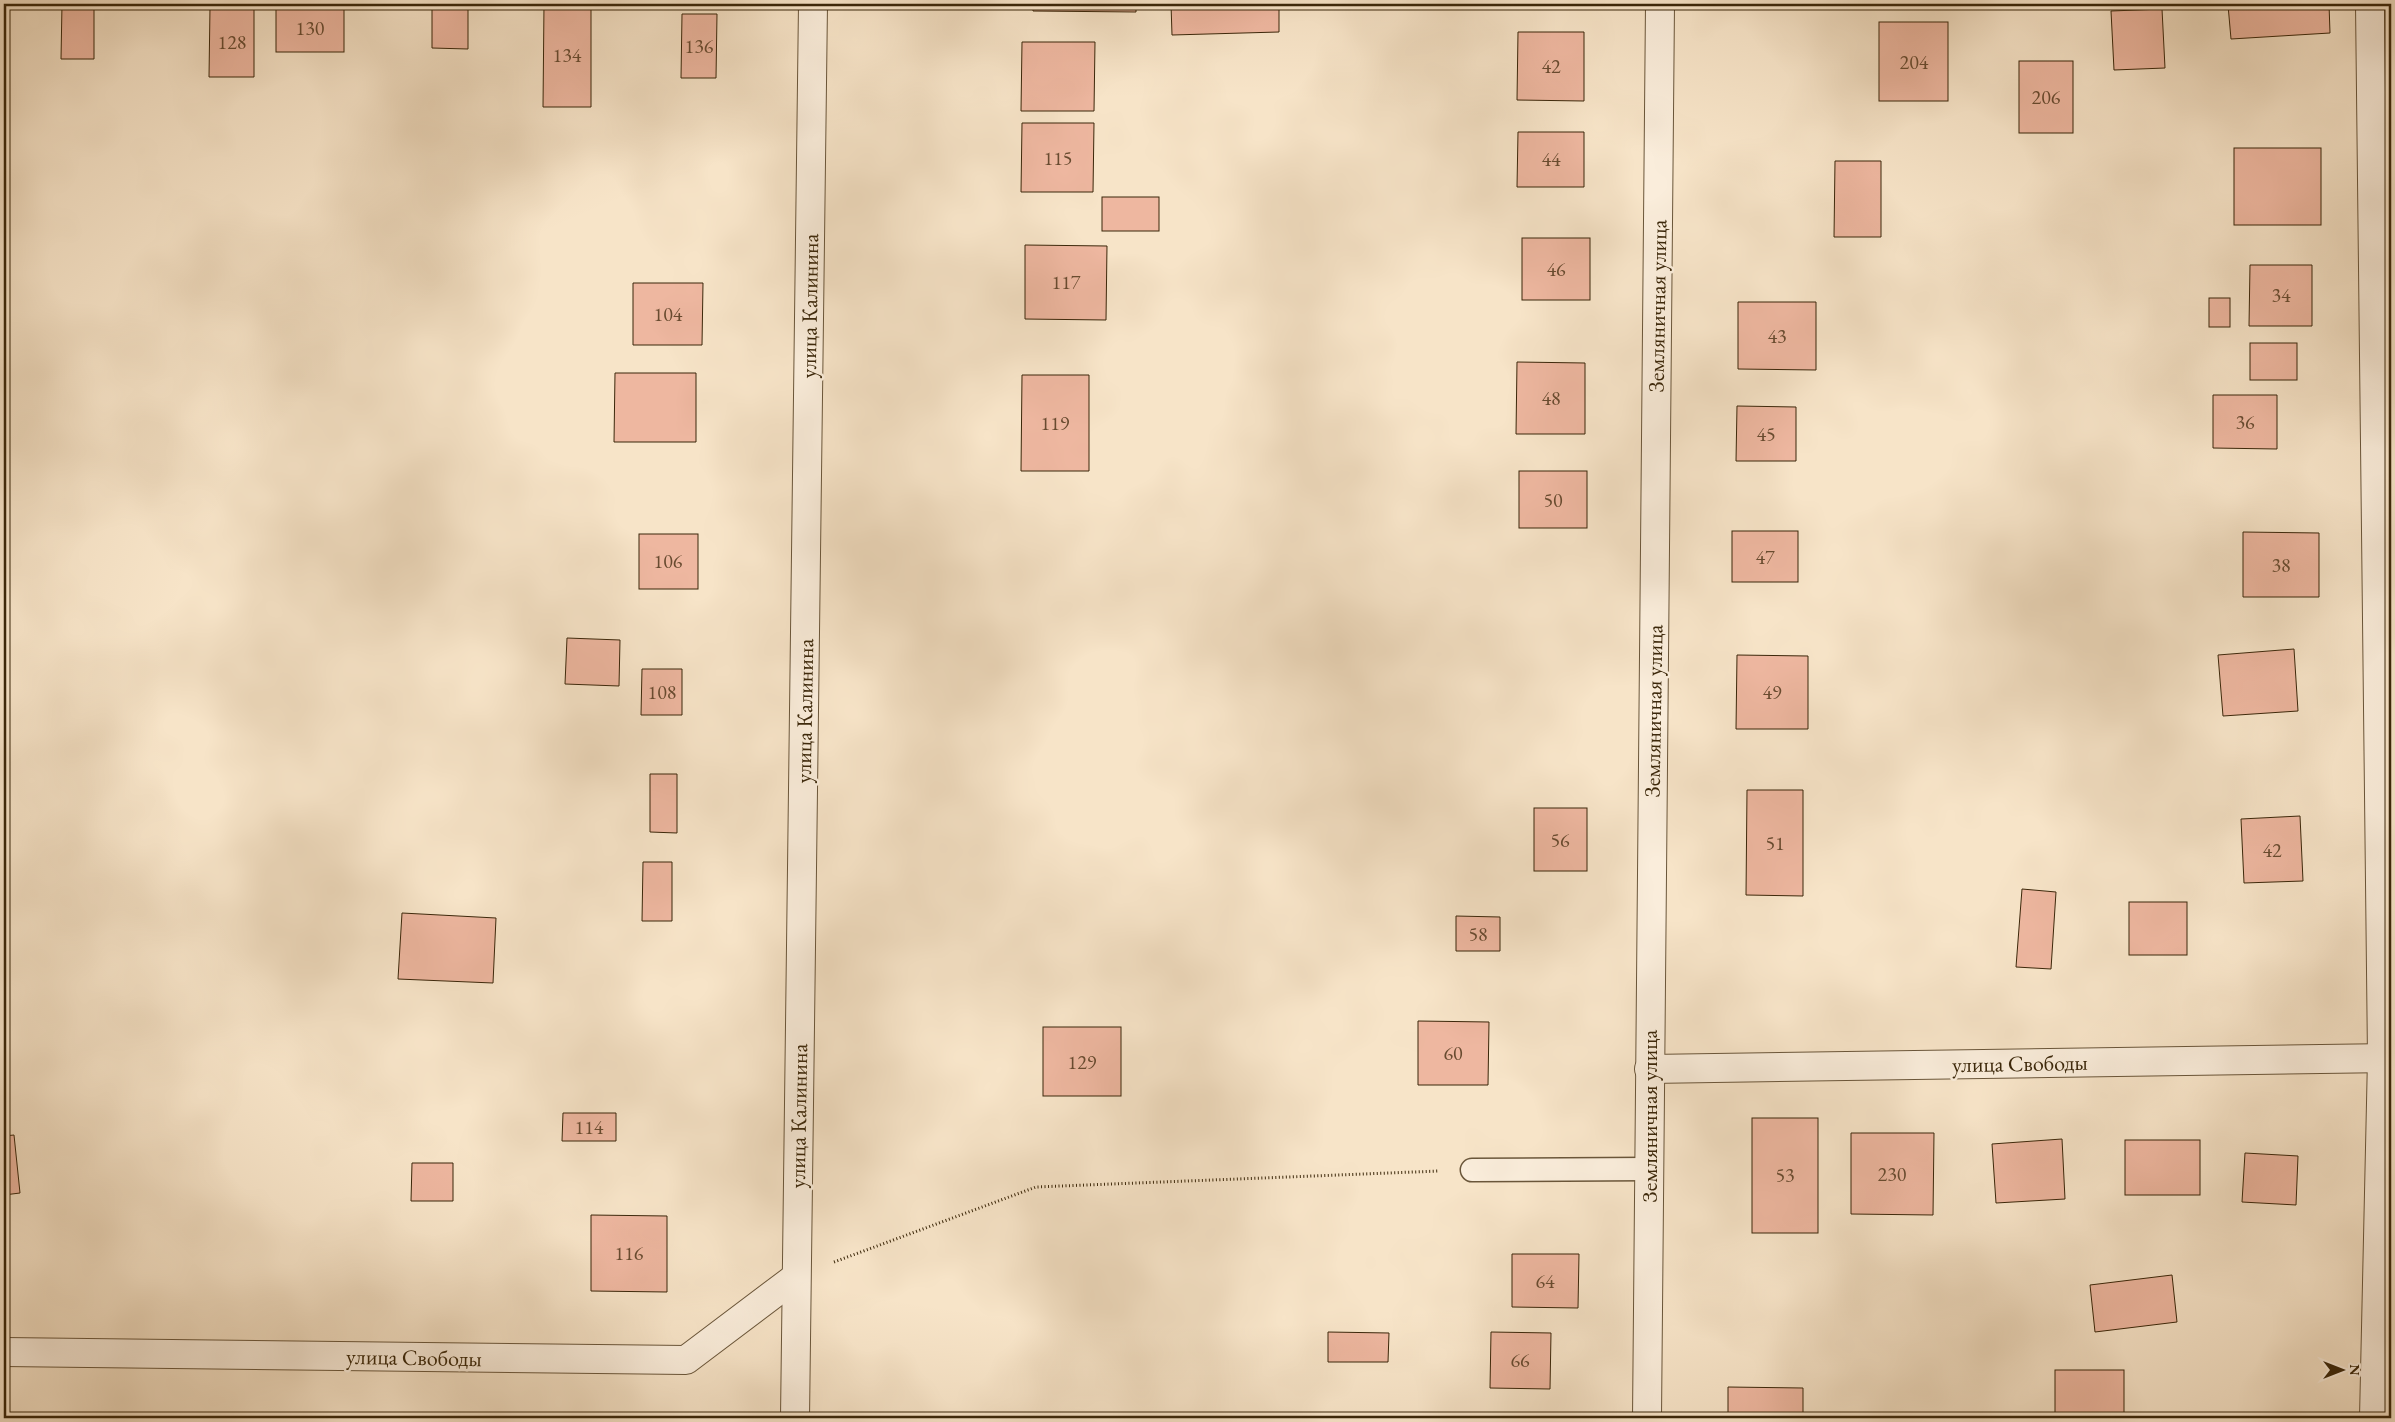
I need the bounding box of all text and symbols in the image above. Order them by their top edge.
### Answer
house number: 130 [296,15,325,41]
house number: 128 [218,29,246,55]
house number: 136 [685,33,714,59]
house number: 134 [553,42,582,68]
house number: 204 [1900,49,1929,75]
house number: 42 [1541,53,1561,79]
house number: 206 [2032,84,2061,110]
house number: 115 [1044,145,1072,171]
house number: 44 [1541,146,1561,172]
street label: Земляничная улица [1641,219,1674,393]
street label: улица Калинина [794,233,825,379]
house number: 46 [1546,256,1566,282]
house number: 117 [1052,269,1081,295]
house number: 34 [2271,282,2291,308]
house number: 104 [654,301,683,327]
house number: 43 [1767,323,1787,349]
house number: 48 [1541,385,1561,411]
house number: 36 [2235,409,2255,435]
house number: 119 [1041,410,1070,436]
house number: 45 [1756,421,1776,447]
house number: 50 [1543,487,1563,513]
house number: 47 [1755,544,1775,570]
house number: 106 [654,548,683,574]
house number: 38 [2271,552,2291,578]
street label: Земляничная улица [1637,624,1670,798]
street label: улица Калинина [789,638,820,784]
house number: 108 [648,679,676,705]
house number: 49 [1762,679,1782,705]
house number: 56 [1550,827,1570,853]
house number: 51 [1765,830,1785,856]
house number: 42 [2262,837,2282,863]
house number: 58 [1468,921,1488,947]
street label: Земляничная улица [1635,1029,1664,1202]
house number: 60 [1443,1040,1463,1066]
street label: улица Калинина [783,1043,814,1189]
street label: улица Свободы [1952,1048,2088,1079]
house number: 129 [1068,1049,1097,1075]
house number: 114 [575,1114,604,1140]
house number: 230 [1878,1161,1907,1187]
house number: 53 [1775,1162,1795,1188]
house number: 116 [615,1240,644,1266]
house number: 64 [1535,1268,1555,1294]
street label: улица Свободы [346,1342,482,1373]
north arrow [2318,1344,2368,1394]
house number: 66 [1510,1347,1530,1373]
text: N [2346,1364,2364,1376]

